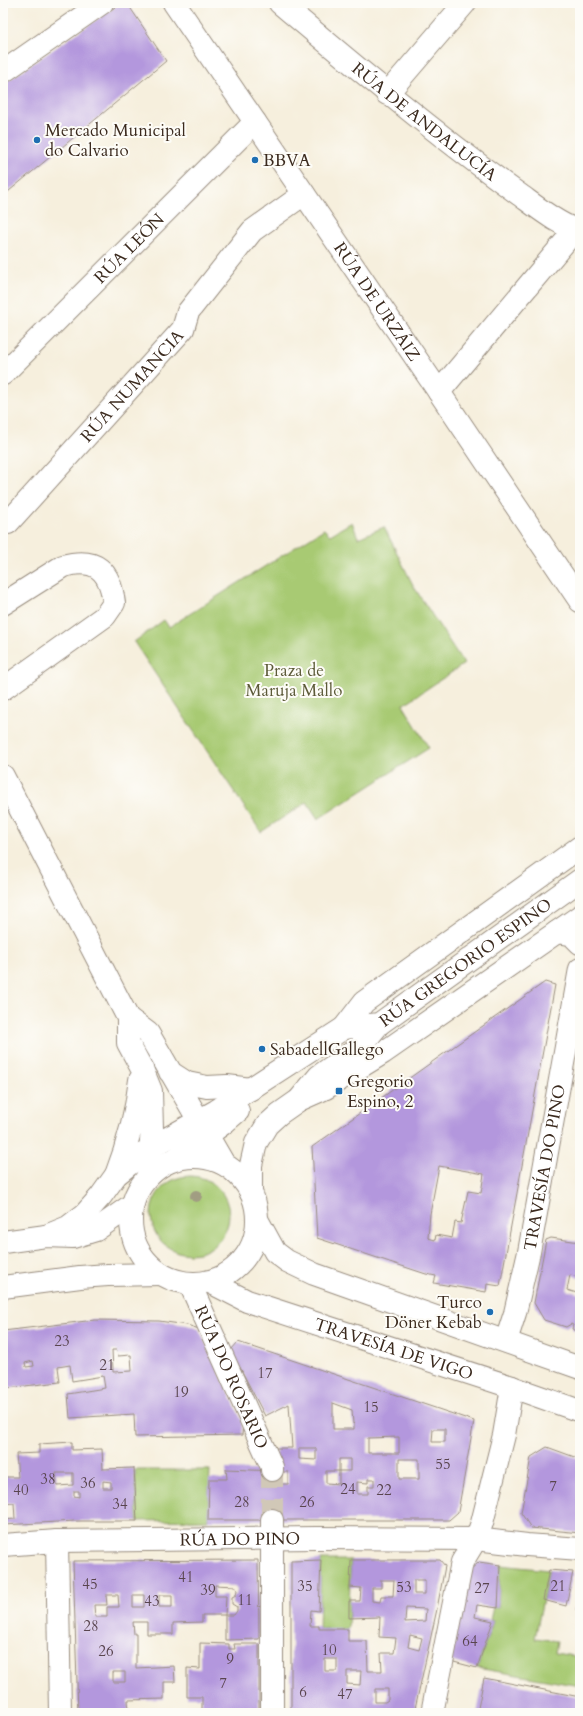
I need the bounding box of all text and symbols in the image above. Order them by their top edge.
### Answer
street label: RÚA DE ANDALUCÍA [347,57,503,186]
place label: Mercado Municipal do Calvario [45,119,187,162]
marker: Mercado Municipal do Calvario [32,135,42,145]
place label: BBVA [263,149,312,172]
marker: BBVA [250,155,260,165]
street label: RÚA LEÓN [89,208,169,288]
street label: RÚA DE URZÁIZ [329,237,426,365]
street label: RÚA NUMANCIA [75,324,189,447]
park label: Praza de Maruja Mallo [246,659,342,702]
street label: RÚA GREGORIO ESPINO [374,893,556,1032]
place label: SabadellGallego [270,1038,384,1061]
marker: SabadellGallego [257,1044,267,1054]
place label: Gregorio Espino, 2 [347,1070,414,1113]
street label: TRAVESÍA DO PINO [518,1082,571,1252]
marker: Gregorio Espino, 2 [334,1086,344,1096]
place label: Turco Döner Kebab [385,1291,482,1334]
street label: RÚA DO ROSARIO [190,1302,274,1452]
marker: Turco Döner Kebab [485,1307,495,1317]
street label: TRAVESÍA DE VIGO [311,1312,476,1385]
house number: 23 [54,1331,70,1351]
house number: 21 [99,1355,115,1375]
house number: 17 [257,1363,273,1383]
house number: 19 [173,1382,189,1402]
house number: 15 [363,1397,379,1417]
house number: 55 [435,1454,451,1474]
house number: 38 [40,1469,56,1489]
house number: 36 [80,1473,96,1493]
house number: 7 [549,1476,557,1496]
house number: 24 [340,1479,356,1499]
house number: 40 [13,1480,29,1500]
house number: 22 [376,1480,392,1500]
house number: 28 [234,1492,250,1512]
house number: 26 [299,1492,315,1512]
house number: 34 [112,1494,128,1514]
street label: RÚA DO PINO [179,1527,300,1551]
house number: 41 [178,1567,194,1587]
house number: 45 [82,1574,98,1594]
house number: 35 [297,1576,313,1596]
house number: 21 [550,1576,566,1596]
house number: 53 [396,1577,412,1597]
house number: 27 [474,1578,490,1598]
house number: 39 [200,1580,216,1600]
house number: 11 [237,1590,253,1610]
house number: 43 [144,1591,160,1611]
house number: 28 [83,1616,99,1636]
house number: 64 [462,1631,478,1651]
house number: 10 [321,1640,337,1660]
house number: 26 [98,1641,114,1661]
house number: 9 [226,1649,234,1669]
house number: 7 [219,1673,227,1693]
house number: 6 [299,1682,307,1702]
house number: 47 [337,1684,353,1704]

